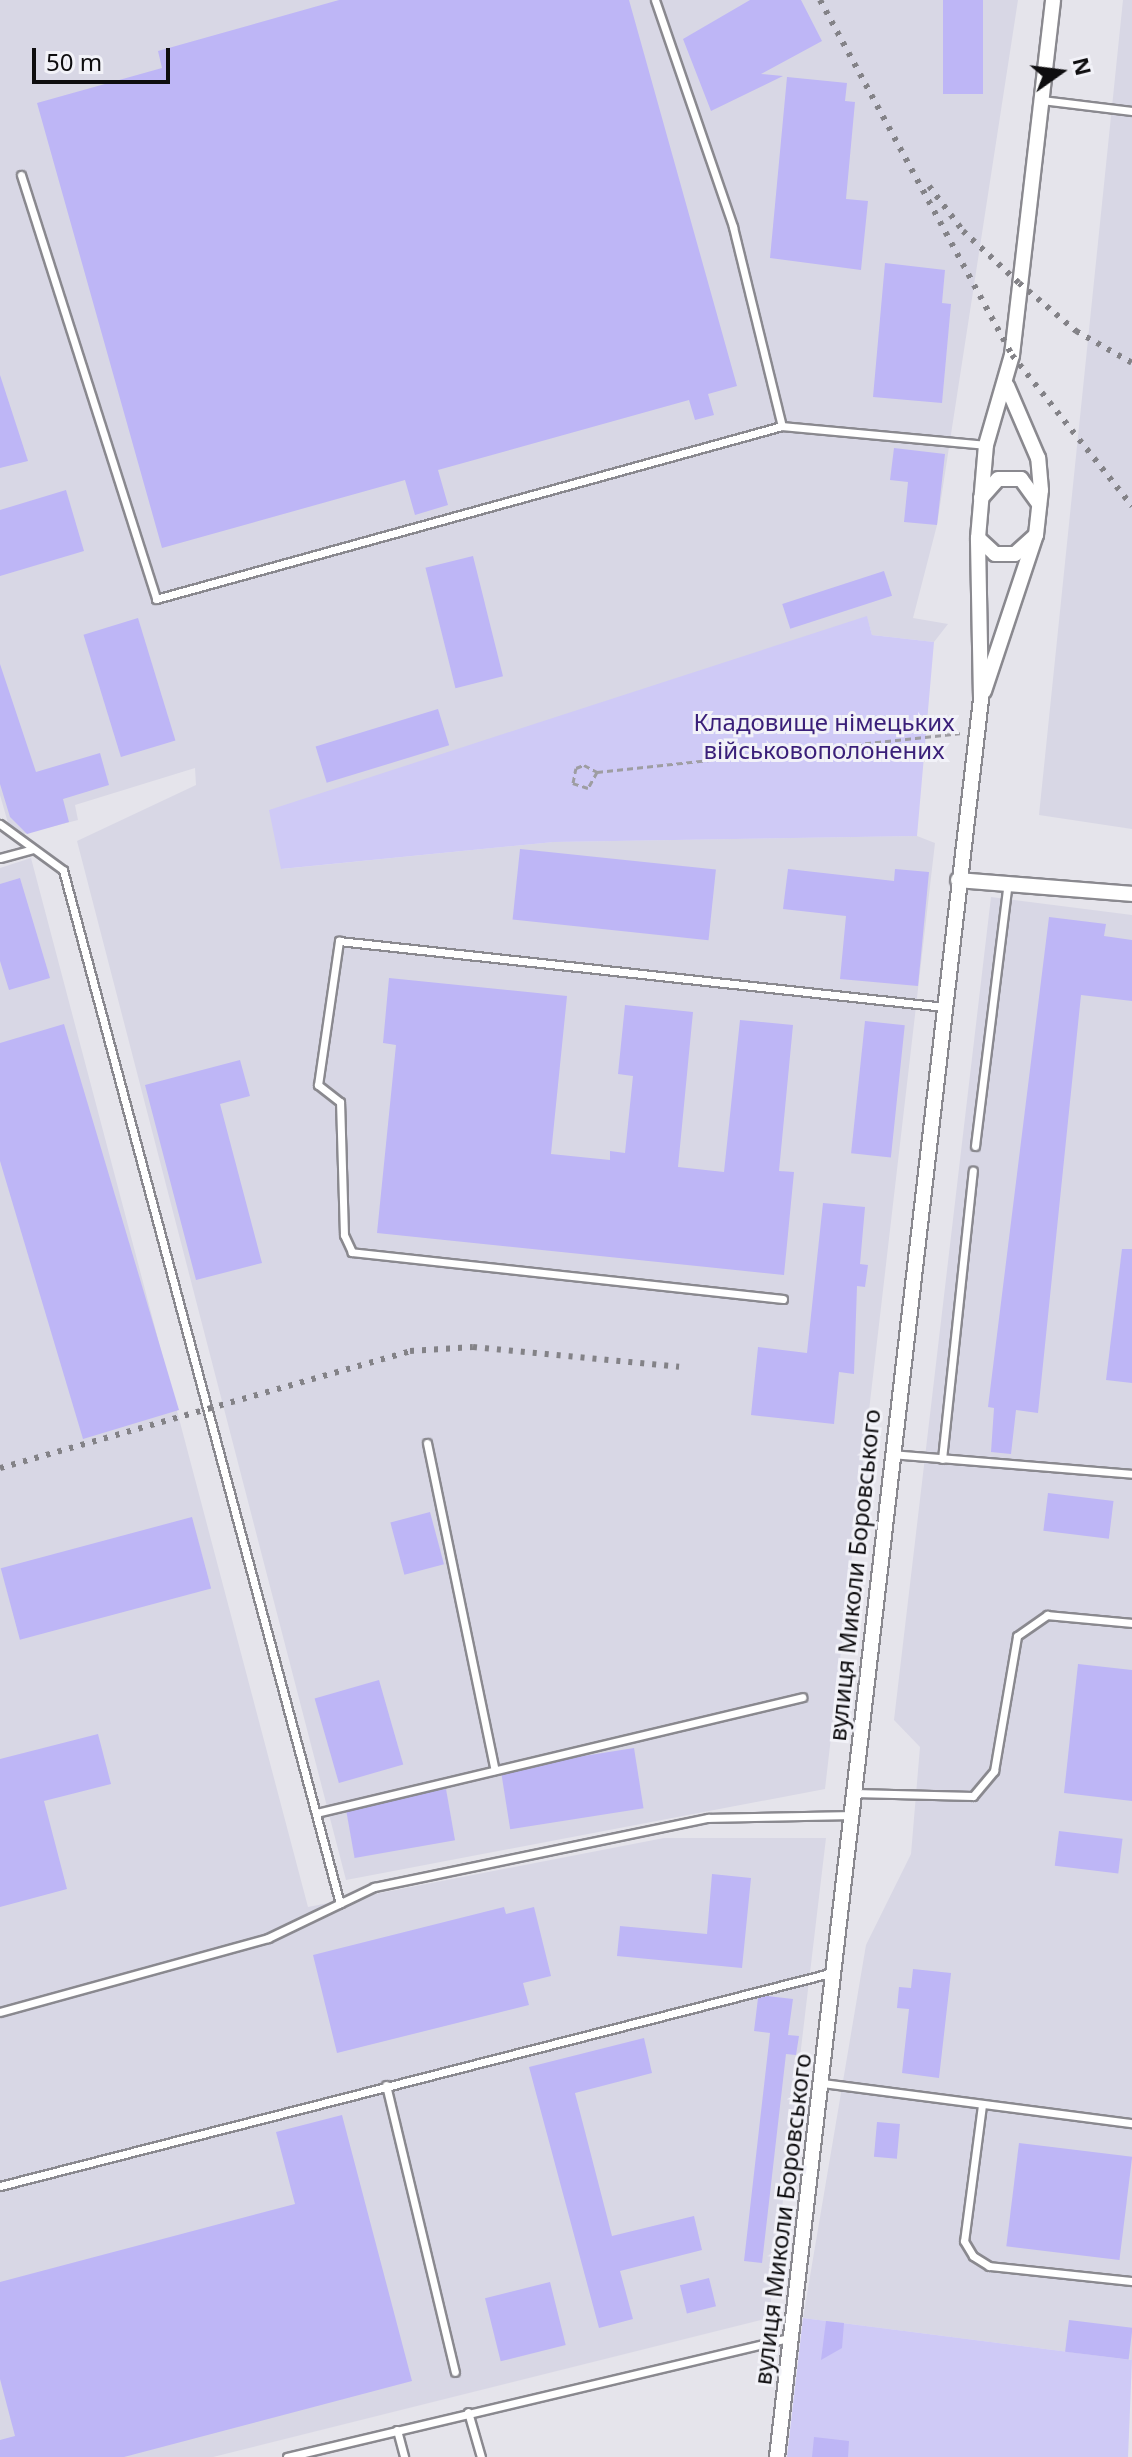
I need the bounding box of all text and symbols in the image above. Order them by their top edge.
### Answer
scale bar [36,32,174,82]
north arrow [1020,32,1100,112]
text: 50 m [46,45,102,78]
text: N [1067,54,1100,78]
park label: Кладовище німецьких військовополонених [694,708,954,764]
street label: вулиця Миколи Боровського [822,1407,886,1743]
street label: вулиця Миколи Боровського [747,2052,817,2386]

